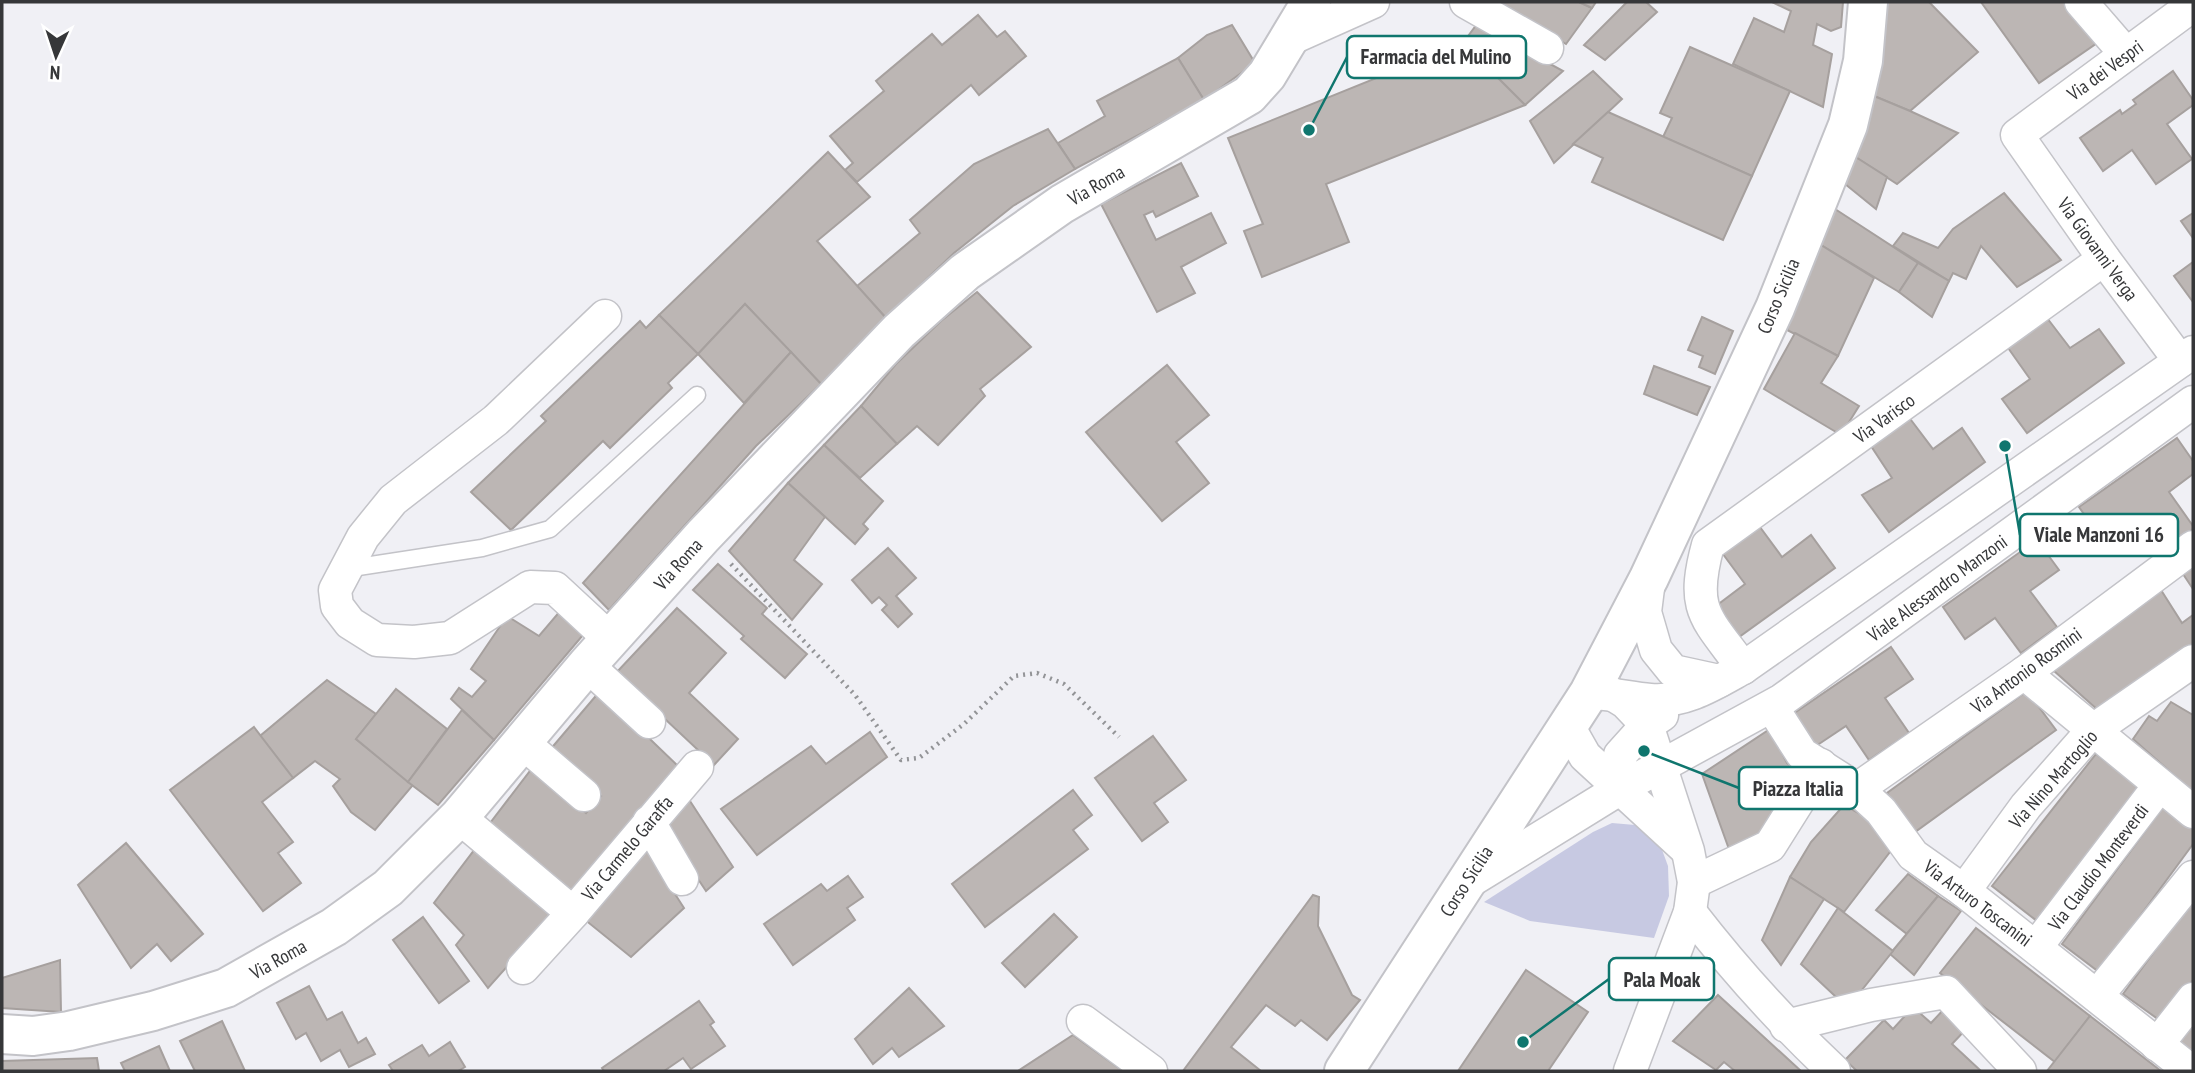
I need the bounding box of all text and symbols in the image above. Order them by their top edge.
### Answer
north arrow [21,21,91,91]
street label: Via dei Vespri [2062,34,2148,106]
callout: Farmacia del Mulino [1347,36,1526,78]
text: Farmacia del Mulino [1361,43,1511,70]
text: N [49,61,61,85]
street label: Via Roma [1063,159,1128,211]
street label: Via Giovanni Verga [2052,192,2144,305]
street label: Corso Sicilia [1751,255,1805,337]
street label: Via Varisco [1848,388,1919,449]
callout: Viale Manzoni 16 [2020,514,2178,556]
text: Viale Manzoni 16 [2033,521,2164,548]
street label: Viale Alessandro Manzoni [1861,529,2012,647]
street label: Via Roma [648,533,707,595]
street label: Via Antonio Rosmini [1965,622,2086,719]
street label: Via Nino Martoglio [2003,725,2102,834]
callout: Piazza Italia [1739,767,1857,809]
text: Piazza Italia [1753,775,1844,802]
street label: Via Carmelo Garaffa [575,791,678,906]
street label: Via Claudio Monteverdi [2042,799,2153,936]
street label: Corso Sicilia [1434,841,1498,921]
street label: Via Arturo Toscanini [1918,854,2037,952]
street label: Via Roma [245,934,311,985]
callout: Pala Moak [1609,958,1714,1000]
text: Pala Moak [1624,966,1701,993]

